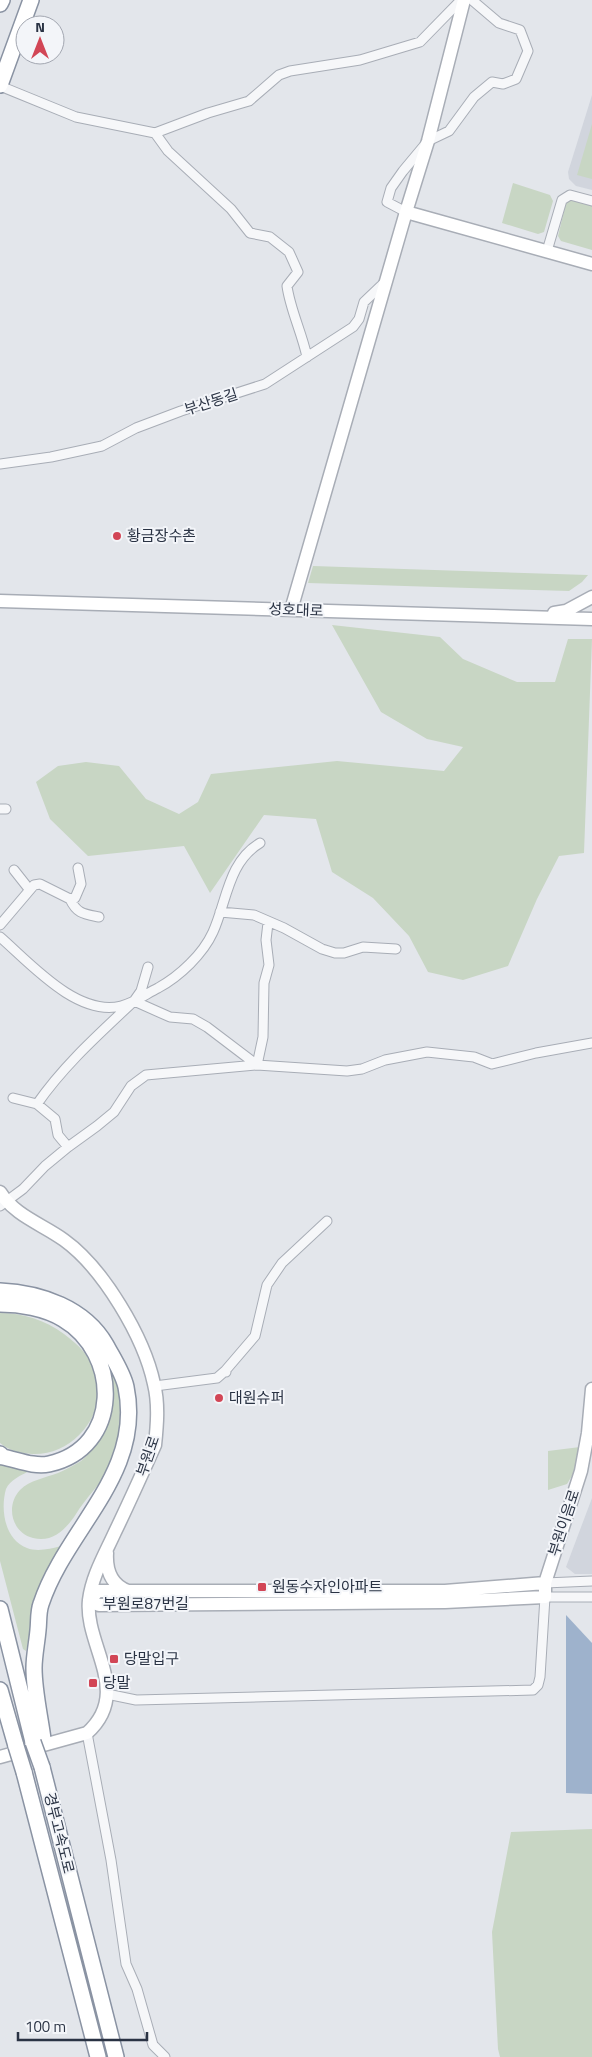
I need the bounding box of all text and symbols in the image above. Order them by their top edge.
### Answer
north arrow [15,15,65,65]
text: N [35,16,45,37]
street label: 부산동길 [181,382,241,421]
place label: 황금장수촌 [127,524,196,547]
marker: 황금장수촌 [111,530,123,542]
street label: 성호대로 [268,597,324,622]
place label: 대원슈퍼 [229,1386,284,1409]
marker: 대원슈퍼 [213,1392,225,1404]
street label: 부원로 [130,1433,165,1479]
street label: 부원이음로 [542,1486,585,1559]
place label: 원동수자인아파트 [272,1575,383,1598]
marker: 원동수자인아파트 [256,1581,268,1593]
street label: 부원로87번길 [103,1592,189,1615]
place label: 당말입구 [124,1647,179,1670]
marker: 당말입구 [108,1653,120,1665]
place label: 당말 [103,1671,131,1694]
marker: 당말 [87,1677,99,1689]
street label: 경부고속도로 [38,1790,81,1876]
scale bar [18,2010,146,2042]
text: 100 m [25,2015,66,2038]

